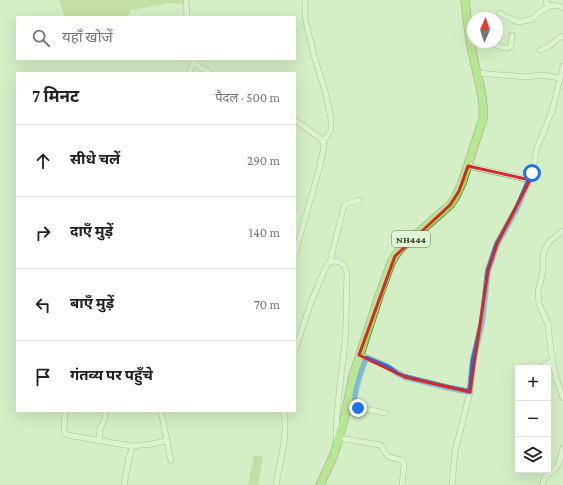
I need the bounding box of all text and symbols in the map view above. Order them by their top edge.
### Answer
north arrow [467,12,503,48]
search box [16,16,296,60]
icon: search [30,27,52,49]
text: यहाँ खोजें [62,29,113,45]
text: 7 मिनट [32,87,79,106]
text: पैदल · 500 m [215,90,280,105]
icon: ahead [32,150,54,172]
text: सीधे चलें [70,151,120,167]
text: 290 m [247,153,280,168]
route start [523,164,541,182]
icon: right [32,222,54,244]
text: दाएँ मुड़ें [70,223,113,239]
text: 140 m [249,225,280,240]
road number: NH444 [392,231,430,247]
icon: left [32,294,54,316]
text: बाएँ मुड़ें [70,295,114,311]
text: 70 m [254,297,280,312]
map controls [515,365,551,473]
button: + [515,365,551,401]
icon: arrive [32,366,54,388]
text: गंतव्य पर पहुँचे [70,367,153,383]
route end [349,399,367,417]
button: − [515,401,551,437]
button: layers [515,437,551,473]

